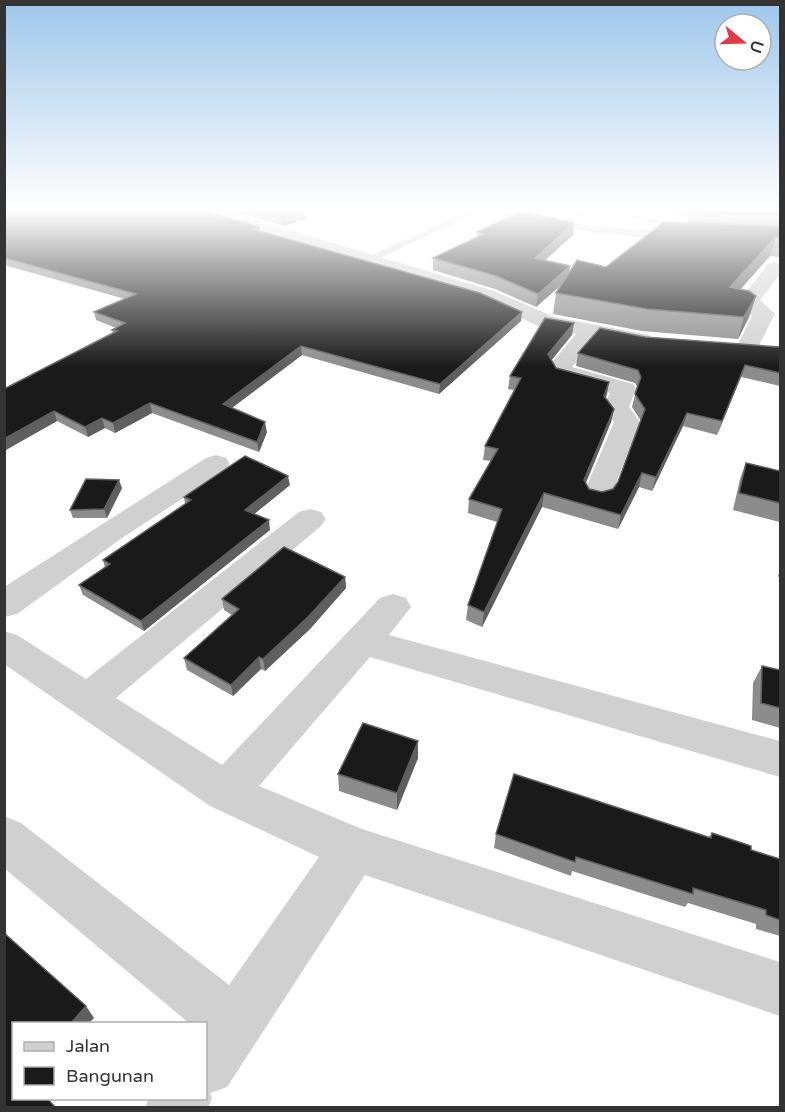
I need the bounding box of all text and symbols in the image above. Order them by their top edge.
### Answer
north arrow [713,12,773,72]
text: U [745,38,768,56]
legend [12,1022,207,1100]
text: Jalan [66,1035,110,1057]
text: Bangunan [66,1065,154,1087]

